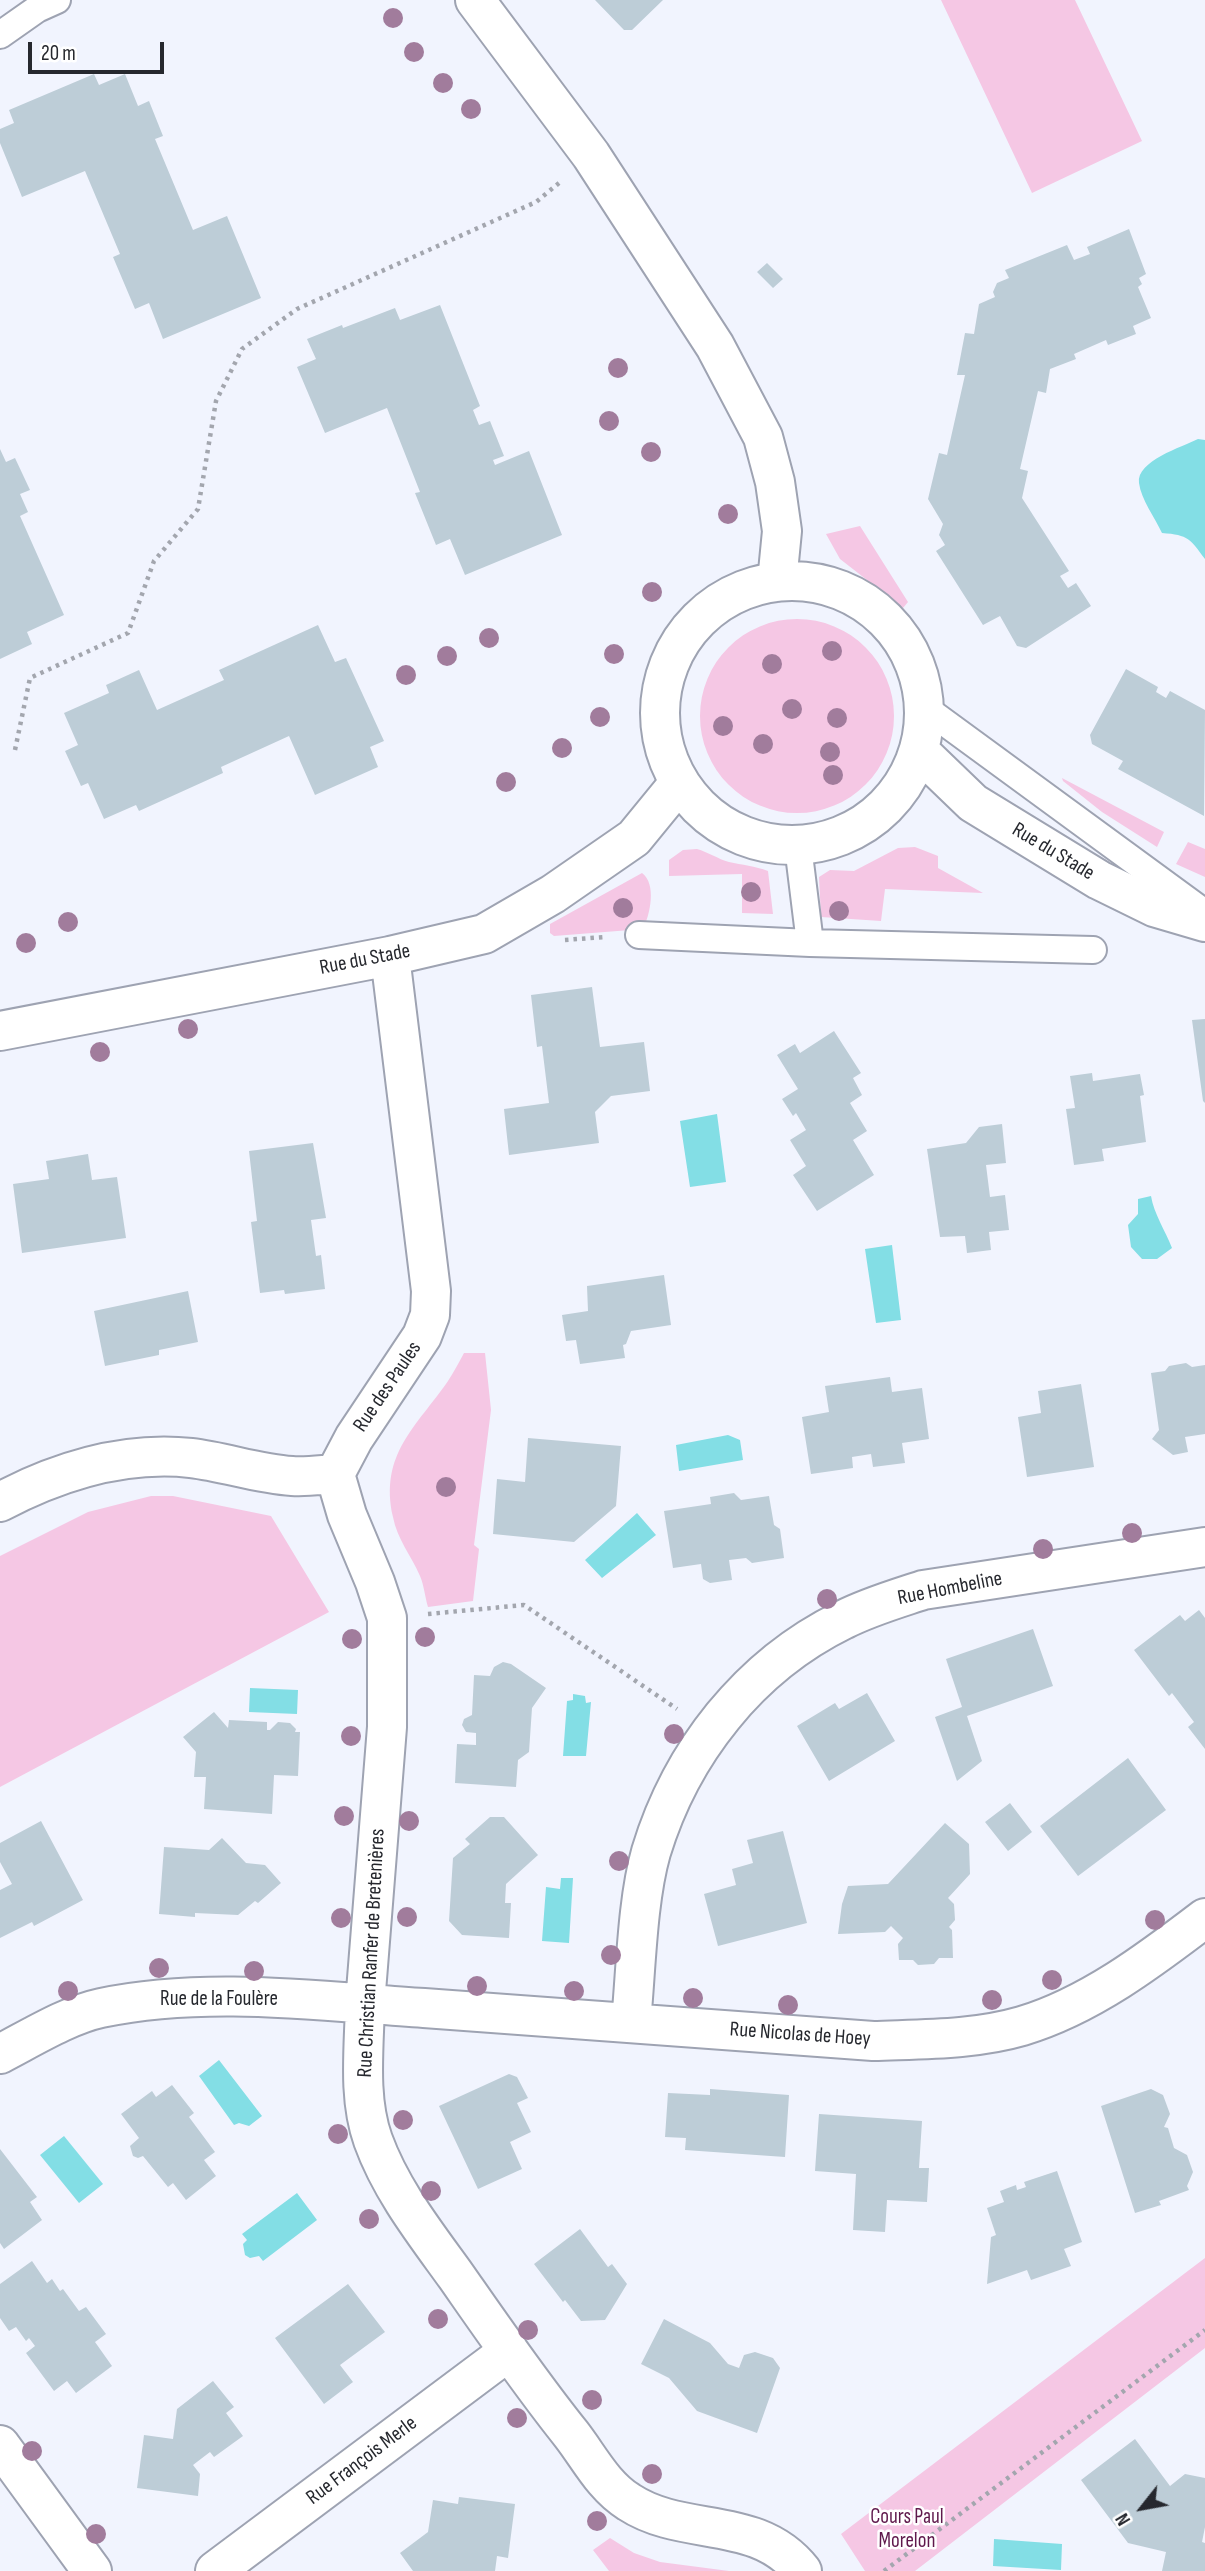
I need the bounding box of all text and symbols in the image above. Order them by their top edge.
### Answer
scale bar [32,28,168,72]
text: 20 m [41,41,76,66]
street label: Rue du Stade [1007,818,1099,886]
street label: Rue du Stade [318,939,412,981]
street label: Rue des Paules [349,1337,427,1437]
street label: Rue Hombeline [896,1567,1004,1611]
street label: Rue Christian Ranfer de Bretenières [353,1828,391,2078]
street label: Rue de la Foulère [160,1987,278,2013]
street label: Rue Nicolas de Hoey [729,2018,871,2052]
street label: Rue François Merle [302,2411,422,2511]
north arrow [1107,2473,1177,2543]
park label: Cours Paul Morelon [870,2505,944,2555]
text: N [1111,2509,1136,2529]

